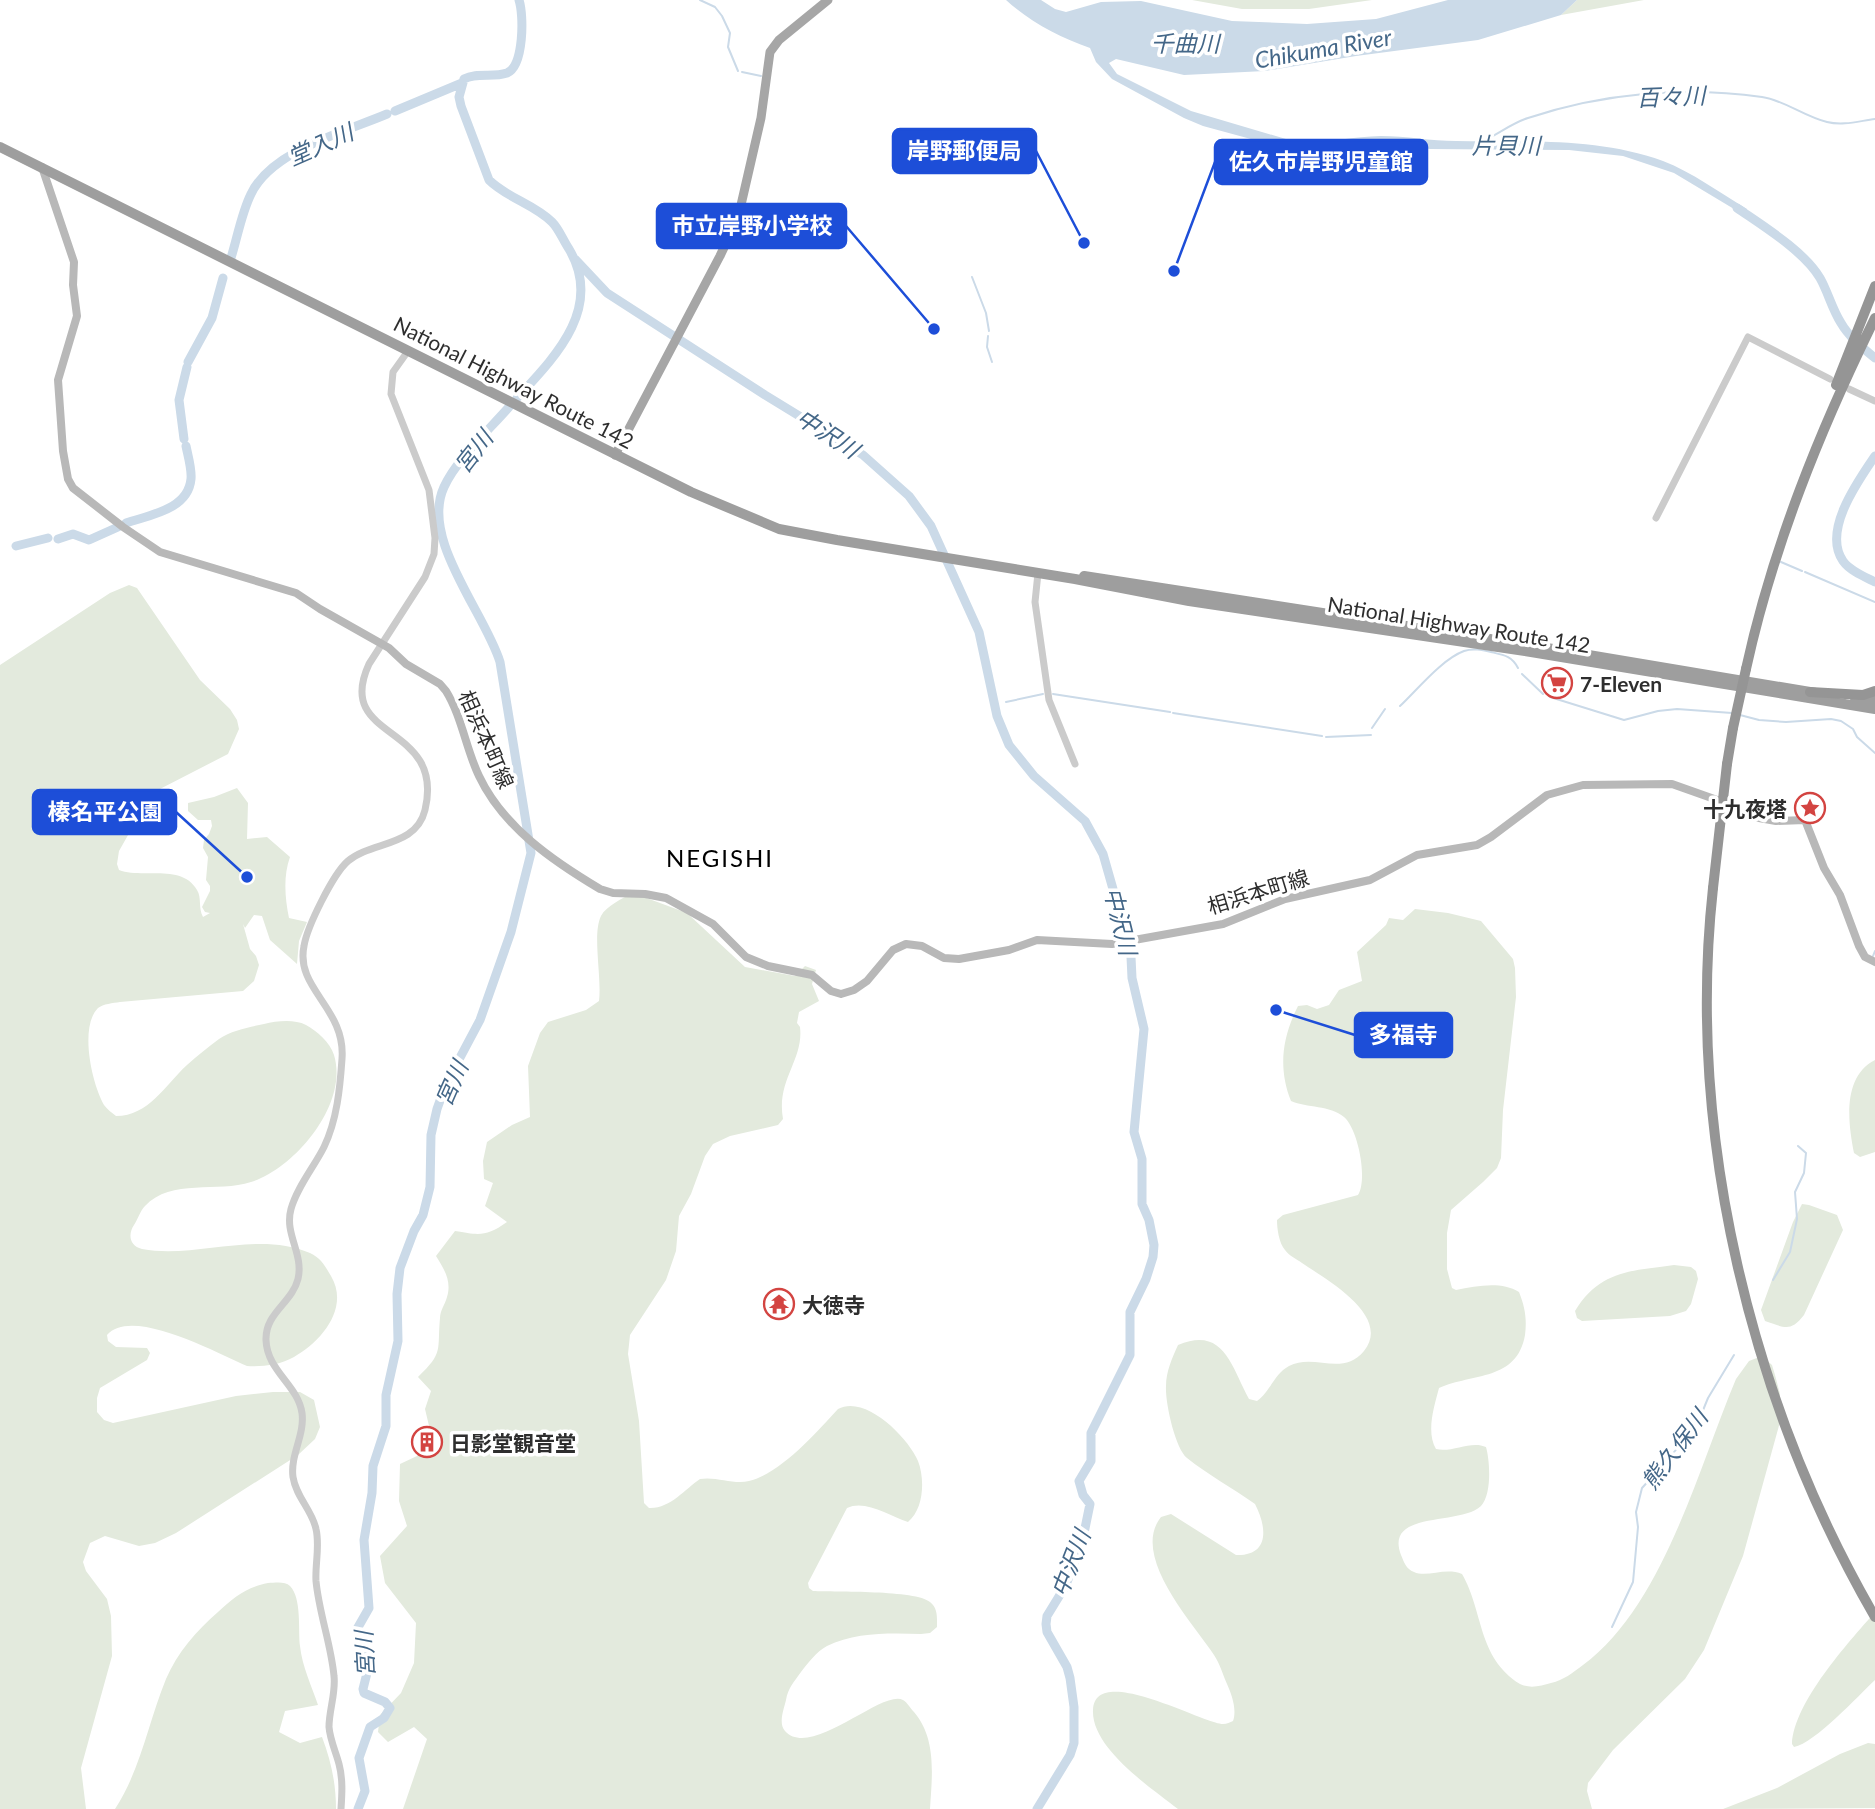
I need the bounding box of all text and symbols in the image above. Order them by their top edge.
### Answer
water label: Chikuma River [1252,22,1395,74]
water label: 千曲川 [1151,29,1223,57]
water label: 百々川 [1636,81,1709,111]
water label: 堂入川 [283,116,360,171]
callout: 岸野郵便局 [893,129,1036,173]
water label: 片貝川 [1472,131,1544,159]
text: 岸野郵便局 [907,136,1022,164]
callout: 佐久市岸野児童館 [1215,140,1427,184]
text: 佐久市岸野児童館 [1229,147,1413,175]
callout: 市立岸野小学校 [657,204,846,248]
text: 市立岸野小学校 [672,211,833,239]
street label: National Highway Route 142 [390,311,638,453]
water label: 中沢川 [791,402,867,465]
water label: 宮川 [448,422,500,478]
street label: National Highway Route 142 [1326,591,1592,657]
supermarket icon: 7-Eleven [1540,666,1574,700]
place label: 7-Eleven [1580,671,1662,696]
street label: 相浜本町線 [454,686,520,792]
callout: 榛名平公園 [33,790,176,834]
place icon: 十九夜塔 [1793,791,1827,825]
place label: 十九夜塔 [1703,796,1787,821]
text: 榛名平公園 [48,797,163,825]
district label: NEGISHI [666,843,774,872]
street label: 相浜本町線 [1204,864,1312,918]
water label: 中沢川 [1099,884,1144,961]
callout: 多福寺 [1355,1013,1452,1057]
text: 多福寺 [1369,1020,1438,1048]
water label: 宮川 [429,1054,474,1110]
temple icon: 大徳寺 [762,1287,796,1321]
place label: 大徳寺 [802,1292,865,1317]
water label: 熊久保川 [1635,1401,1715,1494]
building icon: 日影堂観音堂 [410,1425,444,1459]
place label: 日影堂観音堂 [450,1430,576,1455]
water label: 中沢川 [1045,1523,1097,1600]
water label: 宮川 [349,1627,379,1678]

